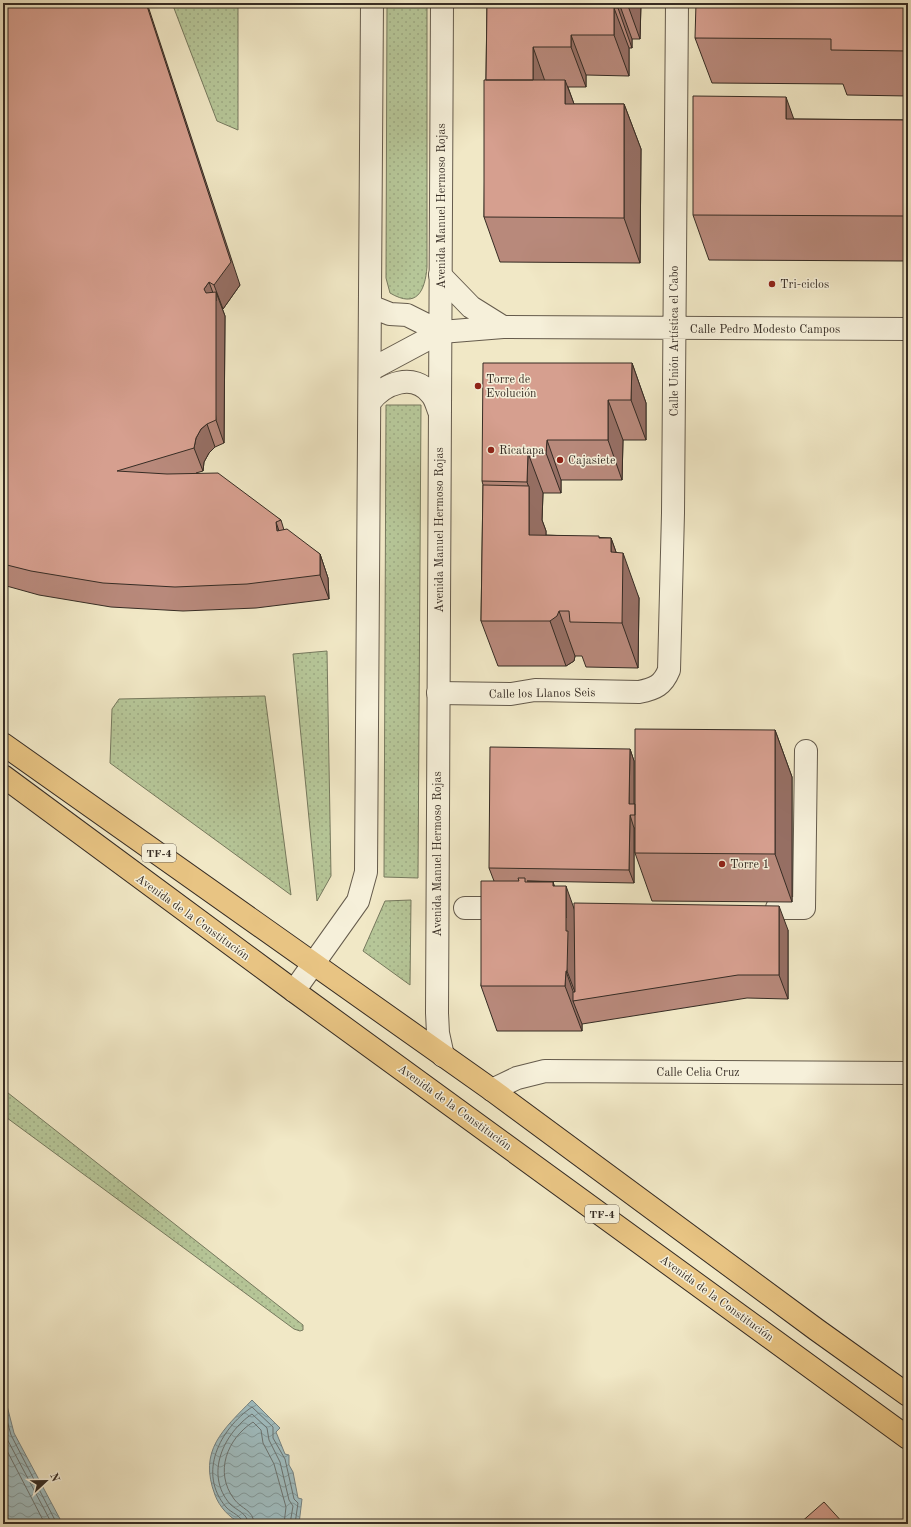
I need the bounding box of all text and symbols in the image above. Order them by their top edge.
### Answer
street label: Avenida Manuel Hermoso Rojas [436,123,448,289]
street label: Calle Unión Artística el Cabo [669,265,681,417]
marker: Tri-ciclos [767,279,777,289]
place label: Tri-ciclos [780,279,829,291]
street label: Calle Pedro Modesto Campos [690,324,840,336]
place label: Torre de Evolución [486,374,537,400]
marker: Torre de Evolución [473,381,483,391]
marker: Ricatapa [486,445,496,455]
place label: Ricatapa [499,445,544,457]
street label: Avenida Manuel Hermoso Rojas [434,447,446,613]
marker: Cajasiete [555,455,565,465]
place label: Cajasiete [568,455,616,467]
street label: Calle los Llanos Seis [489,687,595,701]
street label: Avenida Manuel Hermoso Rojas [432,771,444,937]
road number: TF-4 [142,844,176,862]
marker: Torre 1 [717,859,727,869]
place label: Torre 1 [730,859,769,871]
street label: Avenida de la Constitución [133,873,252,963]
street label: Avenida de la Constitución [395,1063,514,1153]
street label: Calle Celia Cruz [656,1067,740,1079]
road number: TF-4 [585,1205,619,1223]
street label: Avenida de la Constitución [657,1254,776,1344]
north arrow [26,1461,66,1501]
text: N [47,1472,61,1484]

